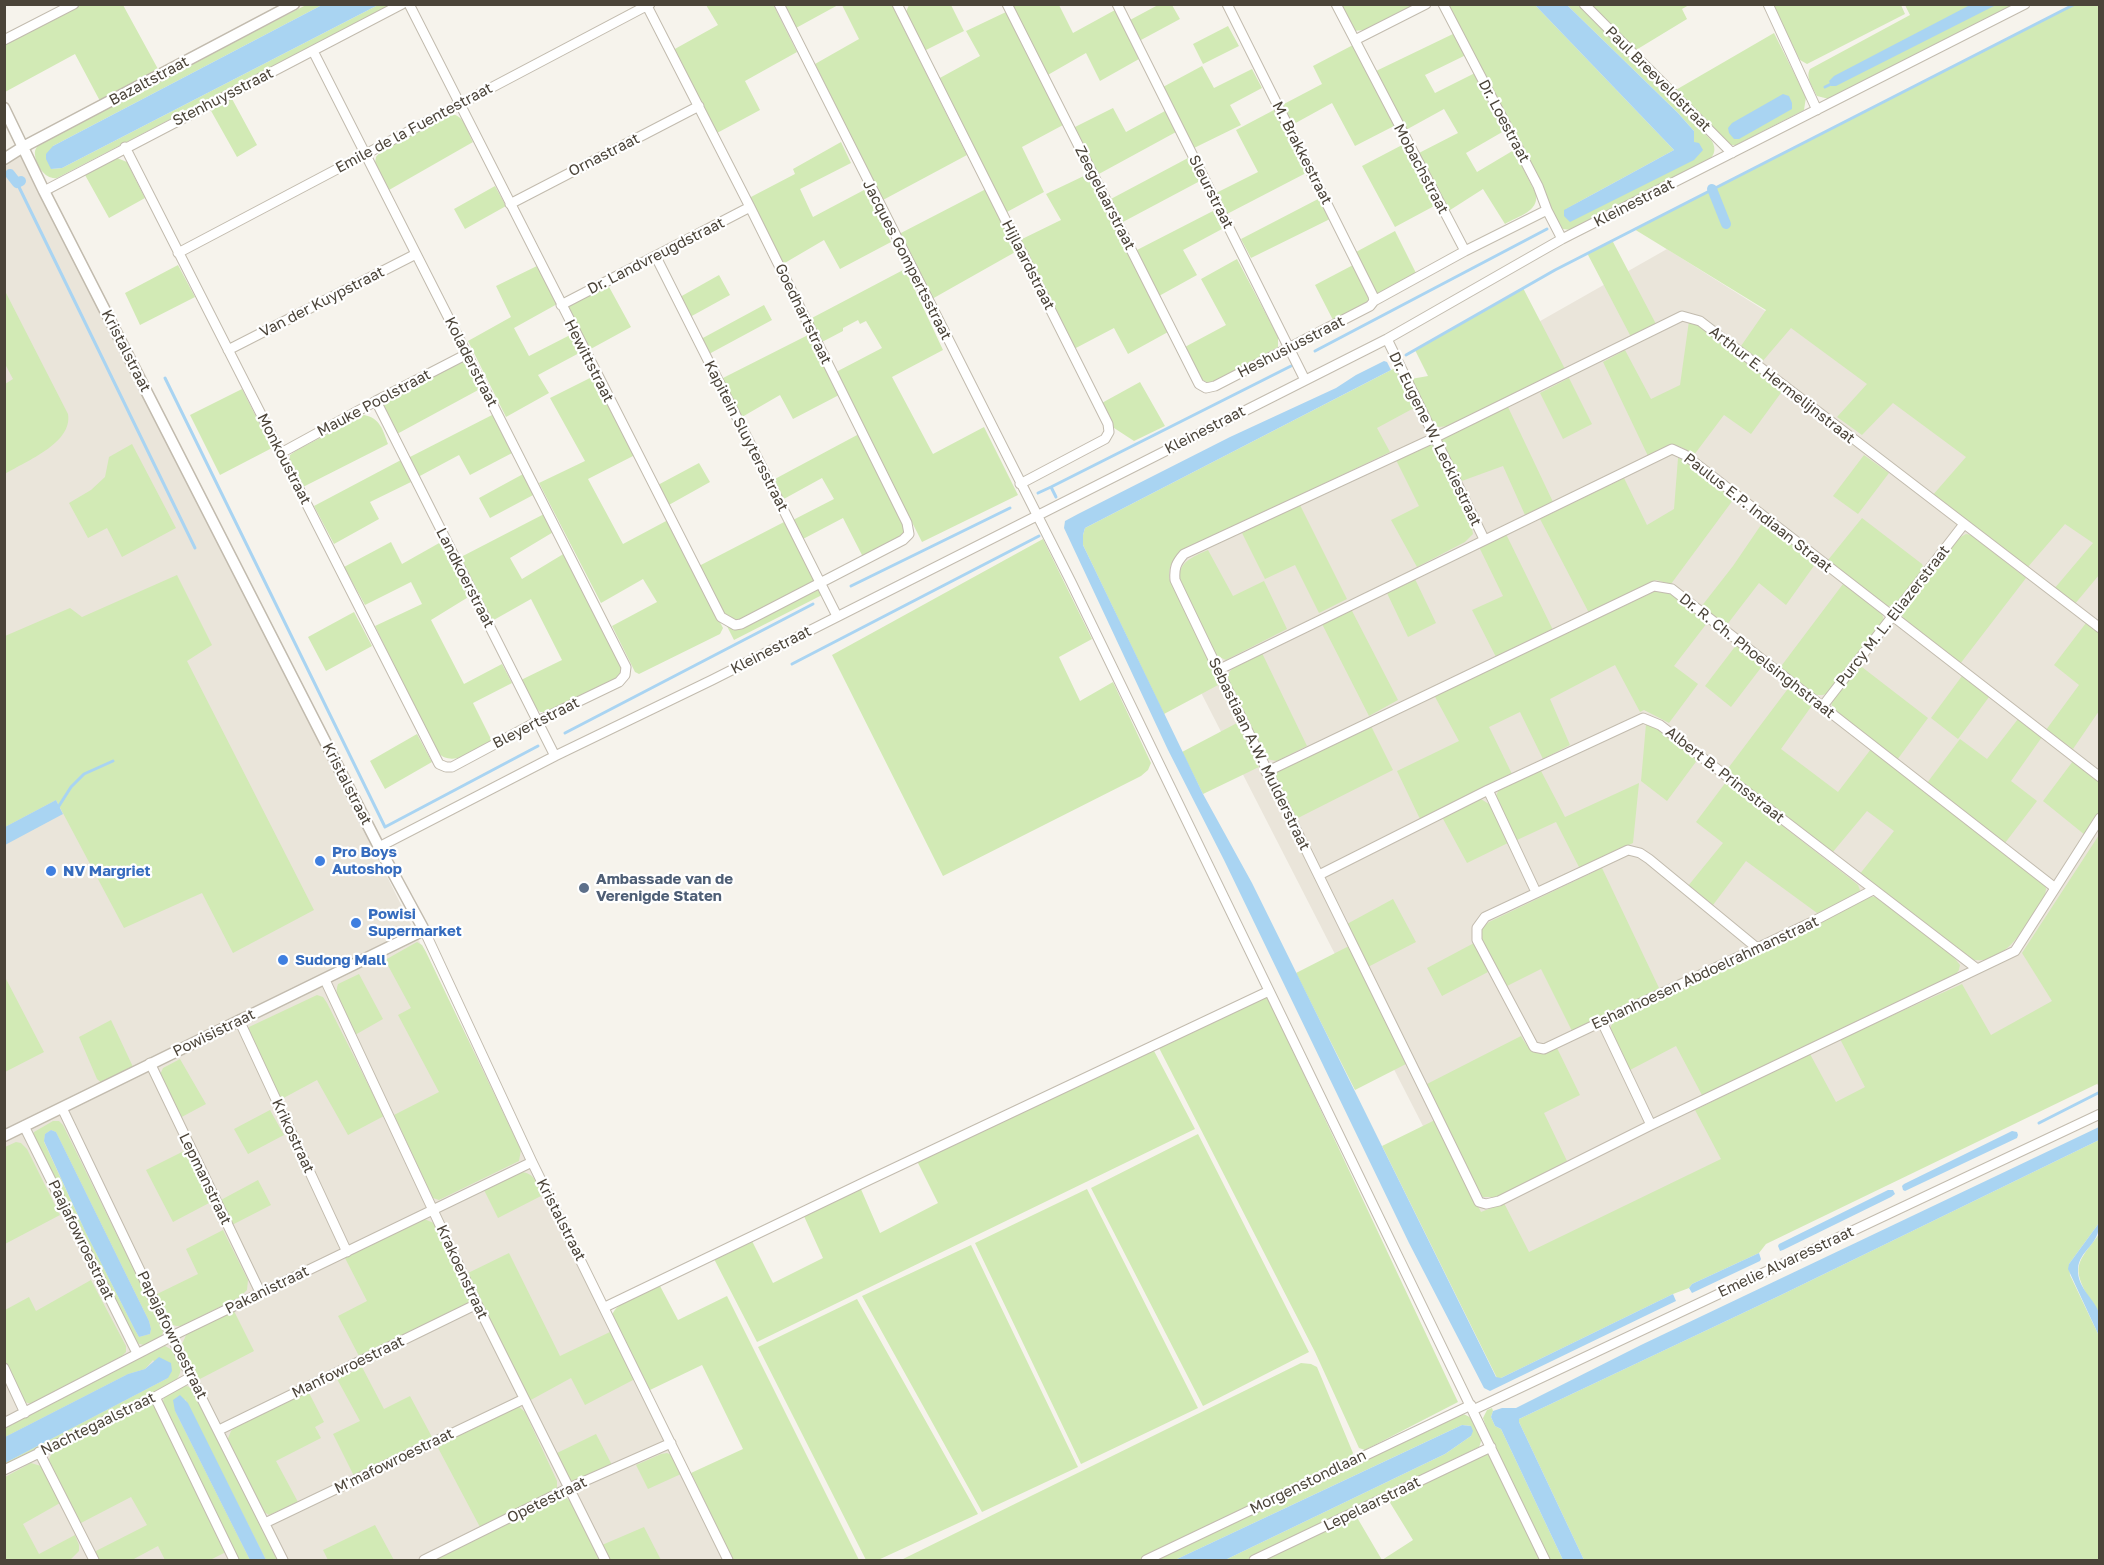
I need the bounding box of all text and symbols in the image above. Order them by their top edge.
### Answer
street label: Paul Breeveldstraat [1602,23,1714,135]
street label: Bazaltstraat [106,52,192,110]
street label: Stenhuysstraat [170,64,276,130]
street label: Dr. Loestraat [1475,76,1533,166]
street label: Emile de la Fuentestraat [332,79,496,177]
street label: M. Brakkestraat [1268,98,1336,208]
street label: Mobachstraat [1390,121,1452,217]
street label: Ornastraat [566,129,642,181]
street label: Zeegelaarstraat [1071,143,1139,253]
street label: Sleurstraat [1185,152,1237,232]
street label: Kleinestraat [1591,175,1677,231]
street label: Jacques Gompertsstraat [859,177,955,343]
street label: Dr. Landvreugdstraat [585,214,727,298]
street label: Hijlaardstraat [998,217,1058,313]
street label: Goedhartstraat [771,261,835,367]
street label: Van der Kuypstraat [257,263,387,341]
street label: Kristalstraat [98,307,154,395]
street label: Heshusiusstraat [1234,312,1348,382]
street label: Koladerstraat [441,314,501,410]
street label: Hewittstraat [560,317,618,405]
street label: Arthur E. Hermelijnstraat [1706,323,1858,447]
street label: Dr. Eugene W. Leckiestraat [1385,349,1485,529]
street label: Kapitein Sluytersstraat [700,358,792,514]
street label: Mauke Poolstraat [314,365,434,441]
street label: Kleinestraat [1162,402,1248,458]
street label: Monkoustraat [253,410,315,508]
street label: Paulus E.P. Indiaan Straat [1680,449,1836,577]
street label: Landkoerstraat [432,525,498,631]
street label: Purcy M. L. Eliazerstraat [1832,542,1954,690]
street label: Dr. R. Ch. Phoelsinghstraat [1676,590,1838,722]
street label: Kleinestraat [728,622,814,678]
street label: Sebastiaan A.W. Mulderstraat [1204,655,1314,853]
street label: Bleyertstraat [490,694,582,752]
street label: Albert B. Prinsstraat [1662,723,1788,827]
street label: Kristalstraat [319,740,375,828]
place label: Pro Boys Autoshop [332,843,402,878]
marker: Pro Boys Autoshop [313,854,327,868]
place label: NV Margriet [63,862,150,880]
marker: NV Margriet [44,864,58,878]
place label: Ambassade van de Verenigde Staten [596,870,733,905]
marker: Ambassade van de Verenigde Staten [577,881,591,895]
place label: Powisi Supermarket [368,905,462,940]
street label: Eshanhoesen Abdoelrahmanstraat [1589,912,1821,1034]
marker: Powisi Supermarket [349,916,363,930]
place label: Sudong Mall [295,951,386,969]
marker: Sudong Mall [276,953,290,967]
street label: Powisistraat [170,1005,258,1061]
street label: Krikostraat [268,1096,318,1176]
street label: Lepmanstraat [175,1130,235,1228]
street label: Kristalstraat [533,1176,589,1264]
street label: Paajafowroestraat [44,1177,118,1303]
street label: Krakoenstraat [432,1222,492,1322]
street label: Emelie Alvaresstraat [1715,1223,1857,1301]
street label: Pakanistraat [222,1262,312,1318]
street label: Papajafowroestraat [133,1268,211,1402]
street label: Manfowroestraat [289,1332,407,1402]
street label: Nachtegaalstraat [38,1388,158,1460]
street label: M'mafowroestraat [332,1424,456,1498]
street label: Morgenstondlaan [1247,1446,1369,1518]
street label: Opetestraat [504,1473,590,1527]
street label: Lepelaarstraat [1321,1473,1423,1535]

